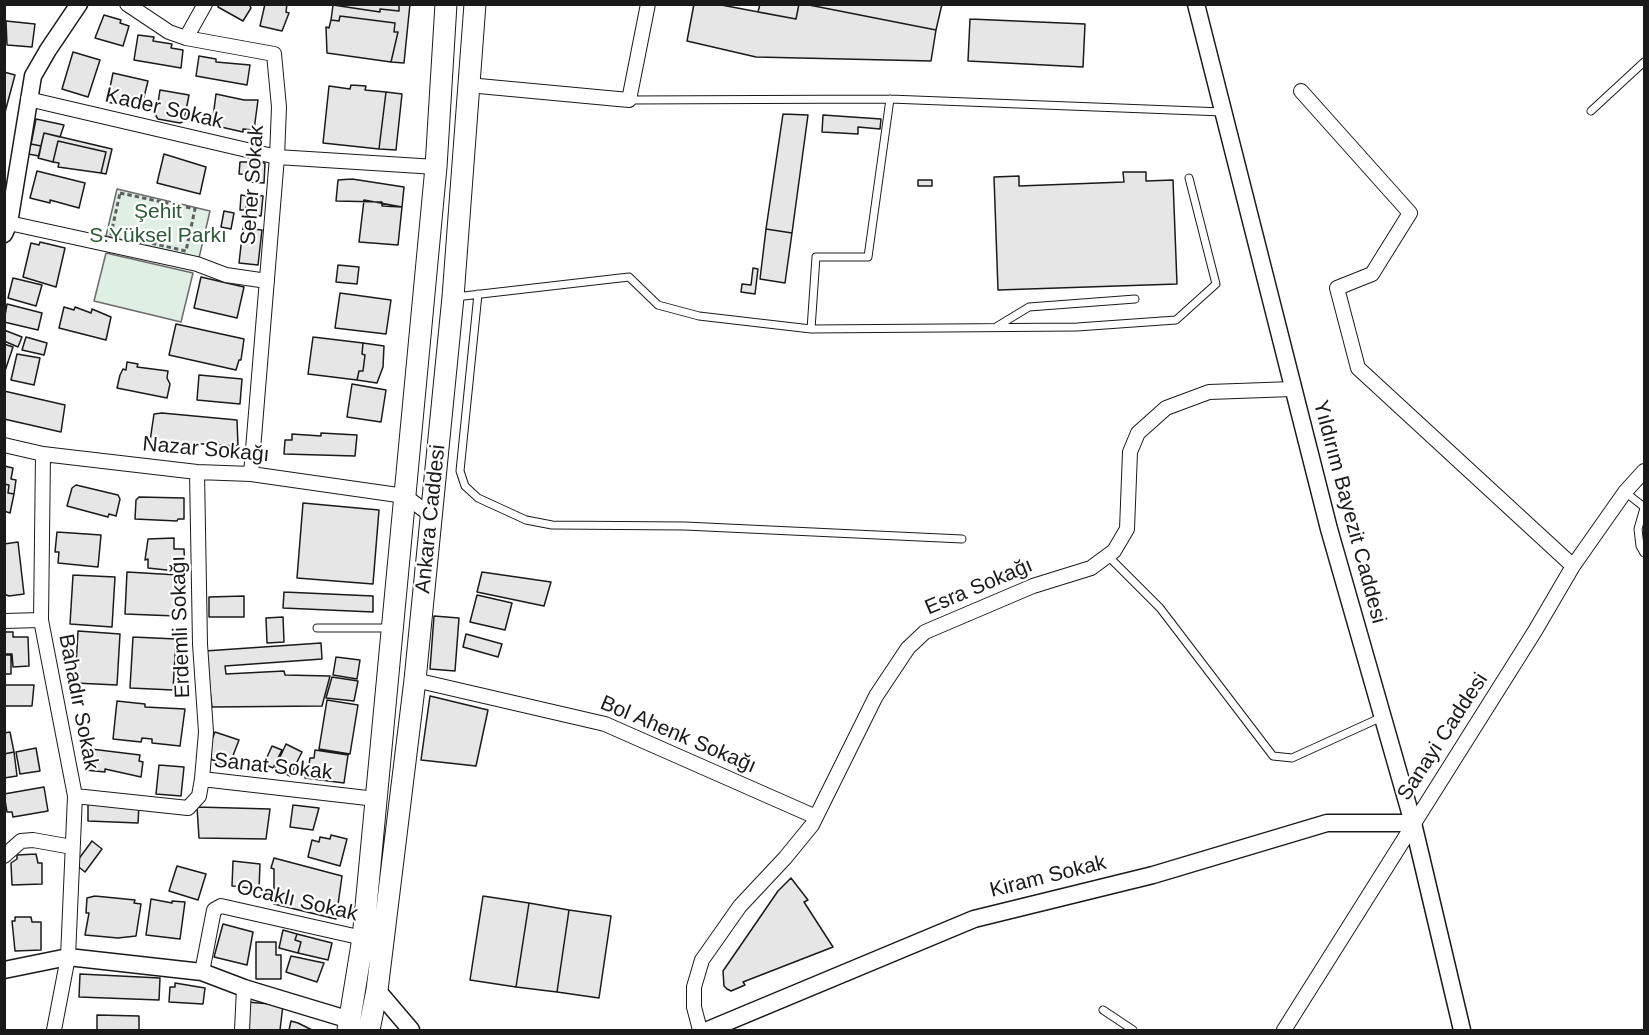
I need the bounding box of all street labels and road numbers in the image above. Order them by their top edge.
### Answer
street label: Kader Sokak [103,83,225,135]
street label: Seher Sokak [236,124,270,246]
street label: Yıldırım Bayezit Caddesi [1307,398,1391,626]
street label: Nazar Sokağı [142,432,270,468]
street label: Ankara Caddesi [411,443,451,595]
street label: Esra Sokağı [921,553,1037,621]
street label: Erdemli Sokağı [166,555,196,699]
street label: Bahadır Sokak [52,632,104,772]
street label: Sanayi Caddesi [1392,668,1494,806]
street label: Bol Ahenk Sokağı [596,691,760,779]
street label: Sanat Sokak [212,748,334,786]
street label: Kiram Sokak [987,850,1109,904]
street label: Ocaklı Sokak [234,875,360,927]

